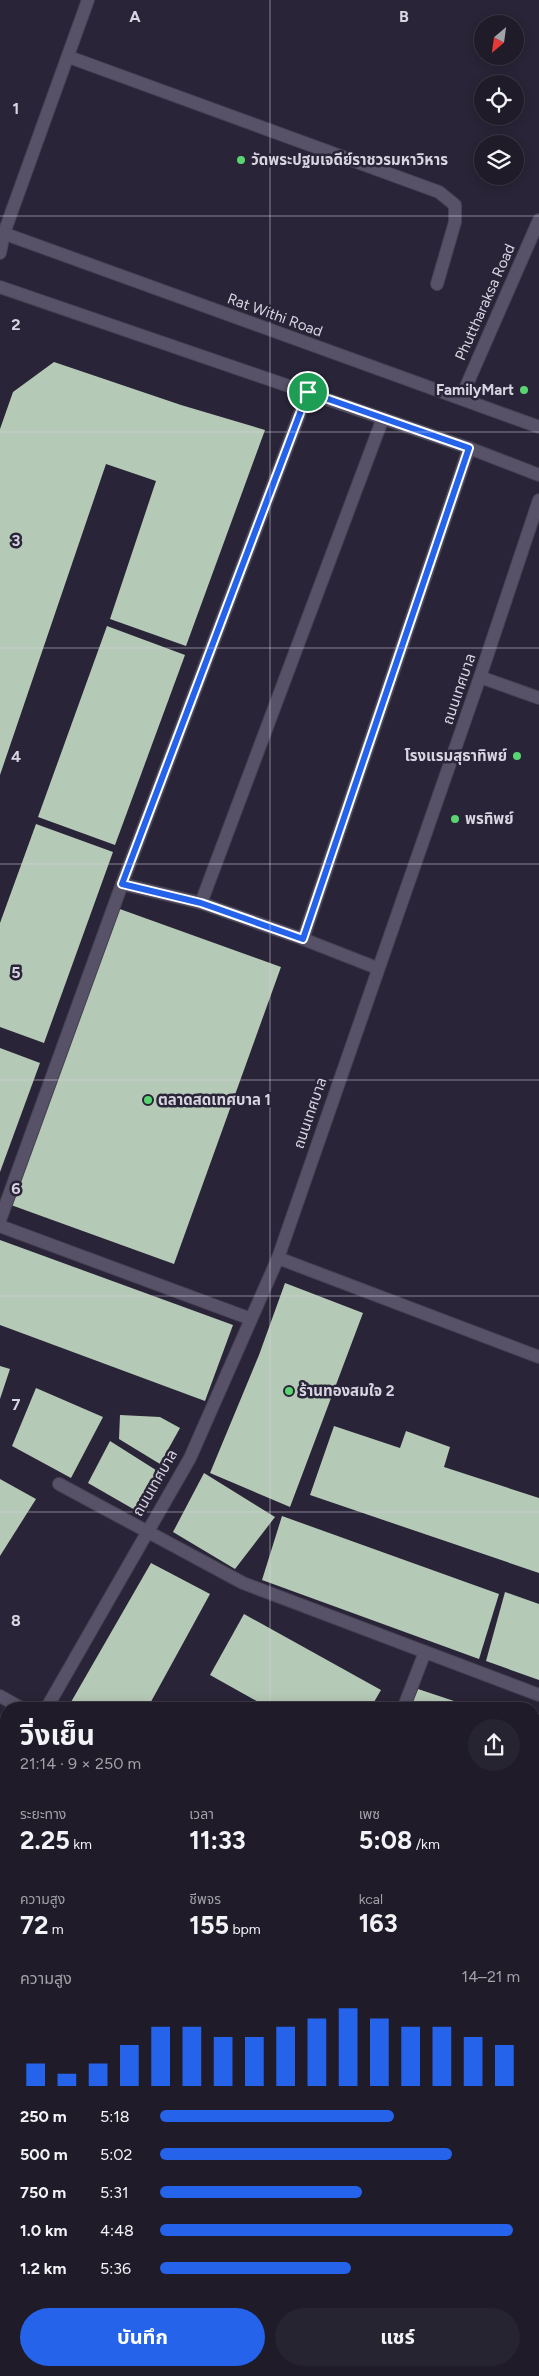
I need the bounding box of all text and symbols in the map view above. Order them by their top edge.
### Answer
text: A [129,7,141,26]
text: B [399,7,409,26]
north arrow [474,15,524,65]
map controls [474,15,524,185]
button: locate [474,75,524,125]
text: 1 [13,99,19,118]
button: layers [474,135,524,185]
place label: วัดพระปฐมเจดีย์ราชวรมหาวิหาร [251,151,448,169]
marker: วัดพระปฐมเจดีย์ราชวรมหาวิหาร [235,154,247,166]
street label: Phuttharaksa Road [451,241,519,363]
street label: Rat Withi Road [225,289,325,341]
text: 2 [11,315,21,334]
pin [287,371,329,413]
icon: arrive [294,378,322,406]
place label: FamilyMart [436,381,514,399]
marker: FamilyMart [518,384,530,396]
text: 3 [12,531,21,550]
street label: ถนนเทศบาล [438,651,480,727]
text: 4 [11,747,21,766]
place label: โรงแรมสุธาทิพย์ [405,747,507,765]
marker: โรงแรมสุธาทิพย์ [511,750,523,762]
place label: พรทิพย์ [465,810,514,828]
marker: พรทิพย์ [449,813,461,825]
text: 5 [11,963,21,982]
street label: ถนนเทศบาล [289,1075,331,1151]
place label: ตลาดสดเทศบาล 1 [158,1091,271,1109]
marker: ตลาดสดเทศบาล 1 [142,1094,154,1106]
text: 6 [11,1179,21,1198]
place label: ร้านทองสมใจ 2 [299,1382,395,1400]
marker: ร้านทองสมใจ 2 [283,1385,295,1397]
text: 7 [12,1395,21,1414]
street label: ถนนเทศบาล [129,1446,181,1520]
text: 8 [11,1611,21,1630]
text: วิ่งเย็น [20,1718,95,1752]
button: share [468,1719,520,1771]
text: 21:14 · 9 × 250 m [20,1754,141,1773]
text: ระยะทาง [20,1806,66,1823]
text: เวลา [189,1806,214,1823]
text: เพซ [359,1806,380,1823]
text: 2.25 [20,1825,70,1855]
text: 11:33 [189,1825,246,1855]
text: 5:08 [359,1825,412,1855]
text: km [70,1836,92,1853]
text: /km [412,1836,440,1853]
text: ความสูง [20,1891,65,1908]
text: ชีพจร [189,1891,221,1908]
text: kcal [359,1891,383,1908]
text: 163 [359,1908,398,1938]
text: 72 [20,1910,48,1940]
text: 155 [189,1910,229,1940]
text: m [48,1921,64,1938]
text: bpm [229,1921,261,1938]
text: 14–21 m [462,1967,520,1986]
text: ความสูง [20,1969,72,1988]
text: 250 m [20,2107,67,2126]
text: 5:18 [100,2107,130,2126]
text: 500 m [20,2145,68,2164]
text: 5:02 [100,2145,132,2164]
text: 750 m [20,2183,66,2202]
text: 5:31 [100,2183,129,2202]
text: 1.0 km [20,2221,67,2240]
text: 4:48 [100,2221,134,2240]
text: 1.2 km [20,2259,66,2278]
text: 5:36 [100,2259,131,2278]
button: บันทึก [20,2308,265,2366]
button: แชร์ [275,2308,520,2366]

